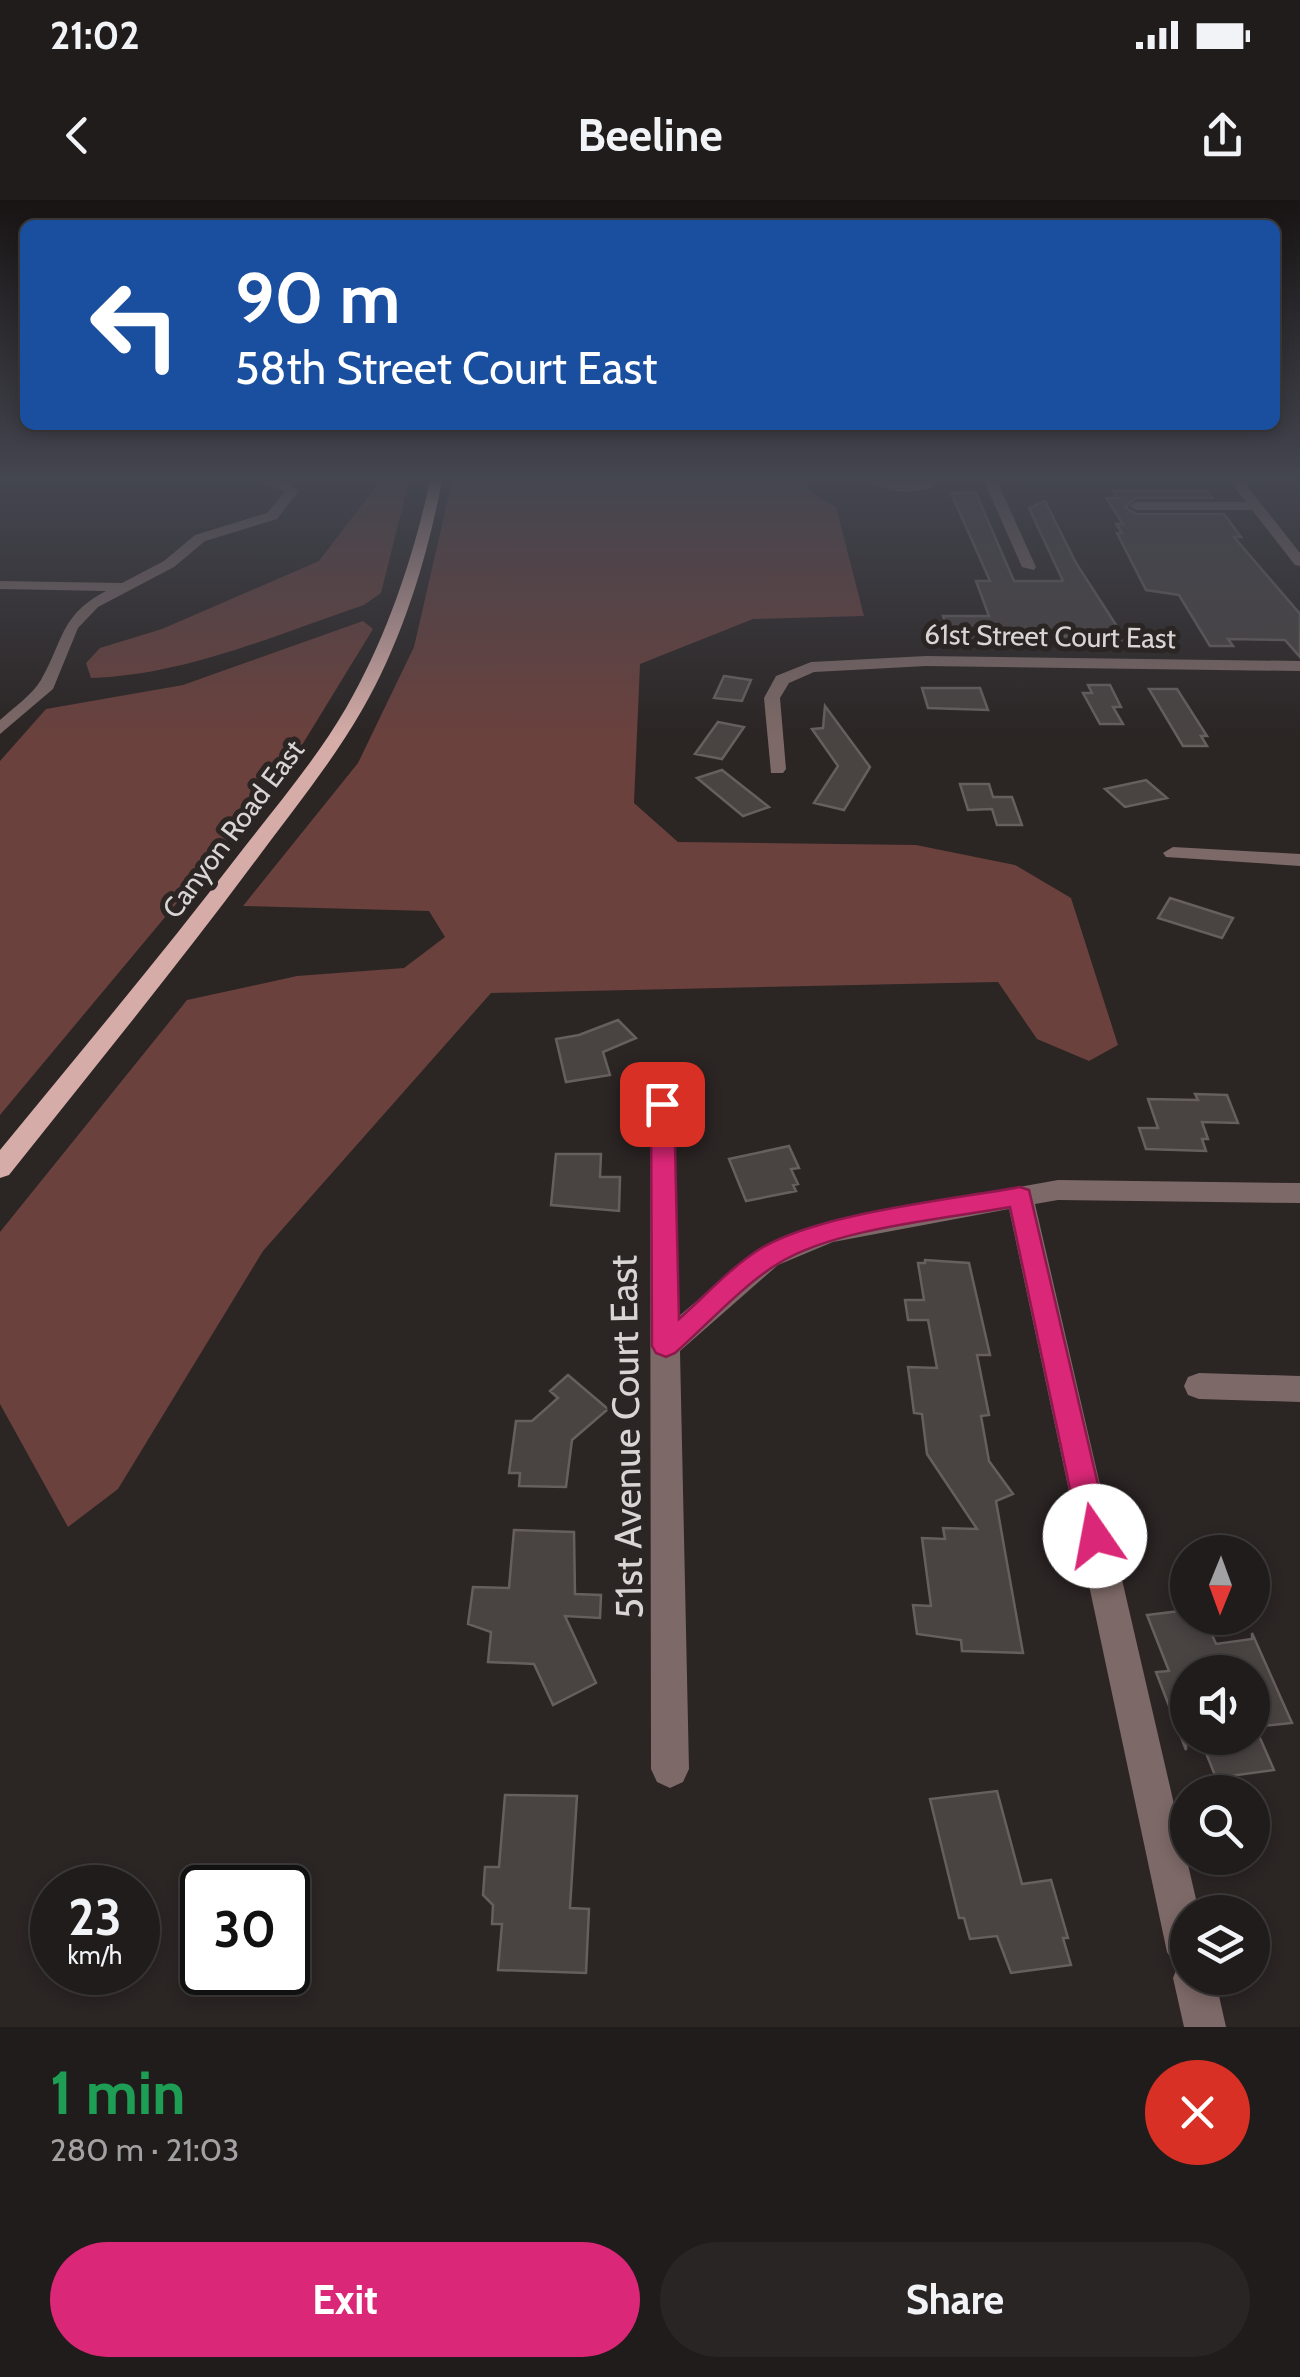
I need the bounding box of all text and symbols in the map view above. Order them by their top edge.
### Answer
text: 21:02 [50,12,140,59]
icon: back [50,108,105,163]
text: Beeline [577,108,723,162]
icon: share [1195,108,1250,163]
text: 90 m [235,255,400,341]
icon: left [70,260,200,390]
text: 58th Street Court East [235,341,657,395]
street label: 61st Street Court East [924,617,1176,655]
street label: Canyon Road East [155,733,311,925]
pin [620,1062,705,1147]
icon: arrive [635,1077,690,1132]
street label: 51st Avenue Court East [599,1254,653,1619]
position arrow [1043,1484,1147,1588]
north arrow [1170,1535,1270,1635]
map controls [1170,1535,1270,1995]
button: sound [1170,1655,1270,1755]
button: search [1170,1775,1270,1875]
speed limit sign: 30 [180,1865,310,1995]
text: 23 [68,1887,122,1948]
button: layers [1170,1895,1270,1995]
text: km/h [68,1940,122,1970]
text: 1 min [50,2056,185,2129]
button: close [1145,2060,1250,2165]
text: 280 m · 21:03 [50,2130,239,2169]
button: Exit [50,2242,640,2357]
button: Share [660,2242,1250,2357]

